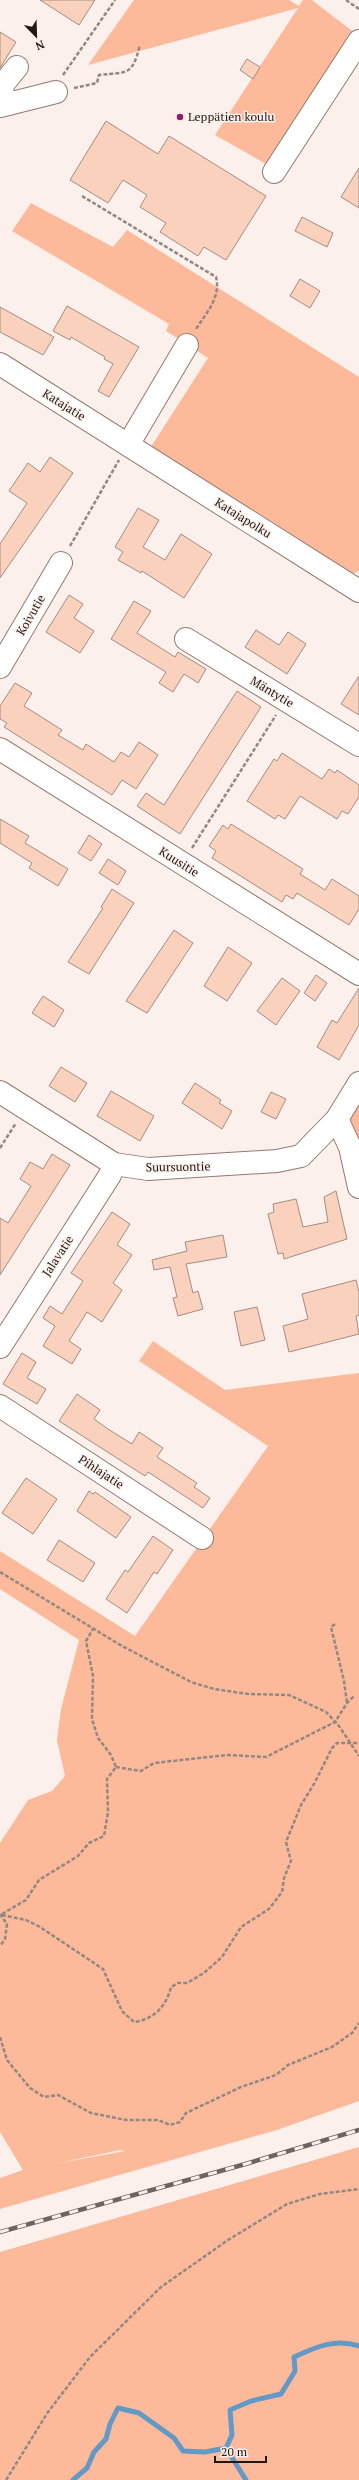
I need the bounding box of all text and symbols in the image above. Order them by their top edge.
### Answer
north arrow [16,16,56,56]
text: N [33,37,46,54]
place label: Leppätien koulu [188,109,275,124]
marker: Leppätien koulu [175,112,185,122]
street label: Katajatie [40,386,89,424]
street label: Katajapolku [212,494,274,541]
street label: Koivutie [13,592,48,638]
street label: Mäntytie [248,673,297,710]
street label: Kuusitie [156,843,202,880]
street label: Suursuontie [145,1158,211,1175]
street label: Jalavatie [39,1232,76,1279]
street label: Pihlajatie [76,1451,127,1492]
scale bar [215,2438,266,2464]
text: 20 m [221,2444,248,2459]

